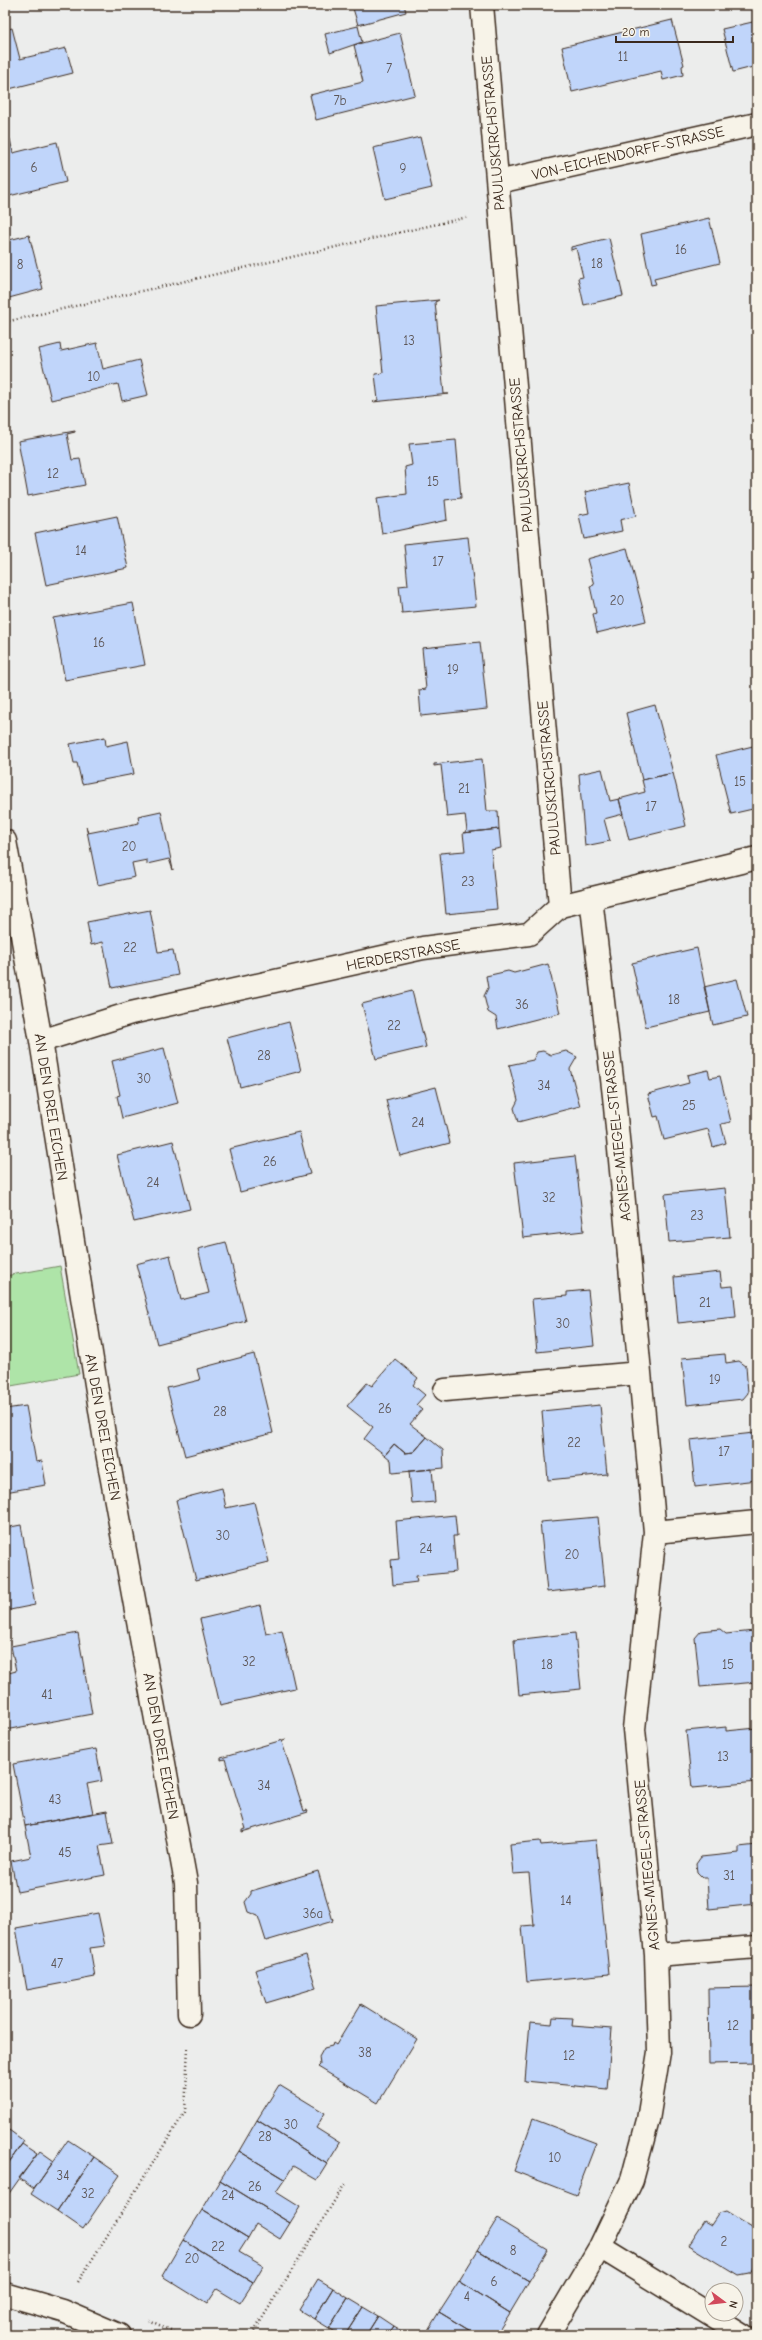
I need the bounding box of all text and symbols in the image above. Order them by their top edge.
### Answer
scale bar [616,18,733,44]
text: 20 m [622,25,650,39]
house number: 11 [618,49,628,64]
street label: PAULUSKIRCHSTRASSE [477,55,509,211]
house number: 7 [386,61,392,76]
house number: 7b [333,93,347,108]
street label: VON-EICHENDORFF-STRASSE [530,122,726,184]
house number: 6 [30,160,38,175]
house number: 9 [400,161,407,176]
house number: 16 [675,242,687,257]
house number: 18 [591,256,603,271]
house number: 8 [17,257,24,272]
house number: 13 [403,333,415,348]
house number: 10 [87,369,101,384]
street label: PAULUSKIRCHSTRASSE [505,377,537,533]
house number: 12 [47,466,59,481]
house number: 15 [427,474,439,489]
house number: 14 [75,543,87,558]
house number: 17 [432,554,444,569]
house number: 20 [610,593,624,608]
house number: 16 [93,635,105,650]
house number: 19 [447,662,459,677]
street label: PAULUSKIRCHSTRASSE [533,700,565,856]
house number: 15 [734,774,746,789]
house number: 21 [458,781,470,796]
house number: 17 [645,799,657,814]
house number: 20 [122,839,136,854]
house number: 23 [461,874,475,889]
street label: HERDERSTRASSE [345,935,461,975]
house number: 22 [123,940,137,955]
house number: 18 [668,992,680,1007]
house number: 36 [515,997,529,1012]
house number: 22 [387,1018,401,1033]
street label: AN DEN DREI EICHEN [30,1032,72,1182]
house number: 28 [257,1048,271,1063]
street label: AGNES-MIEGEL-STRASSE [599,1050,635,1222]
house number: 30 [137,1071,151,1086]
house number: 34 [538,1078,550,1093]
house number: 25 [682,1098,696,1113]
house number: 24 [411,1115,425,1130]
house number: 26 [263,1154,277,1169]
house number: 24 [146,1175,160,1190]
house number: 32 [542,1190,556,1205]
house number: 23 [690,1208,704,1223]
house number: 21 [699,1295,711,1310]
house number: 30 [556,1316,570,1331]
street label: AN DEN DREI EICHEN [81,1352,125,1502]
house number: 19 [709,1372,721,1387]
house number: 26 [378,1401,392,1416]
house number: 28 [213,1404,227,1419]
house number: 22 [567,1435,581,1450]
house number: 17 [718,1444,730,1459]
house number: 30 [216,1528,230,1543]
house number: 24 [419,1541,433,1556]
house number: 20 [565,1547,579,1562]
house number: 32 [242,1654,256,1669]
house number: 18 [541,1657,553,1672]
house number: 15 [722,1657,734,1672]
street label: AN DEN DREI EICHEN [139,1671,183,1821]
house number: 41 [41,1687,53,1702]
house number: 13 [717,1749,729,1764]
house number: 34 [258,1778,270,1793]
street label: AGNES-MIEGEL-STRASSE [631,1779,663,1951]
house number: 43 [49,1792,61,1807]
house number: 45 [58,1845,72,1860]
house number: 31 [723,1868,735,1883]
house number: 14 [560,1893,572,1908]
house number: 36a [303,1906,323,1921]
house number: 47 [51,1956,63,1971]
house number: 12 [727,2018,739,2033]
house number: 38 [358,2045,372,2060]
house number: 12 [563,2048,575,2063]
house number: 30 [284,2117,298,2132]
house number: 28 [258,2129,272,2144]
house number: 10 [548,2150,562,2165]
house number: 34 [57,2168,69,2183]
house number: 26 [248,2179,262,2194]
house number: 32 [81,2186,95,2201]
house number: 24 [221,2188,235,2203]
house number: 2 [721,2234,728,2249]
house number: 22 [211,2239,225,2254]
house number: 8 [510,2243,517,2258]
house number: 20 [185,2251,199,2266]
house number: 6 [490,2274,498,2289]
north arrow [704,2282,744,2322]
house number: 4 [464,2289,470,2304]
text: N [726,2299,740,2310]

